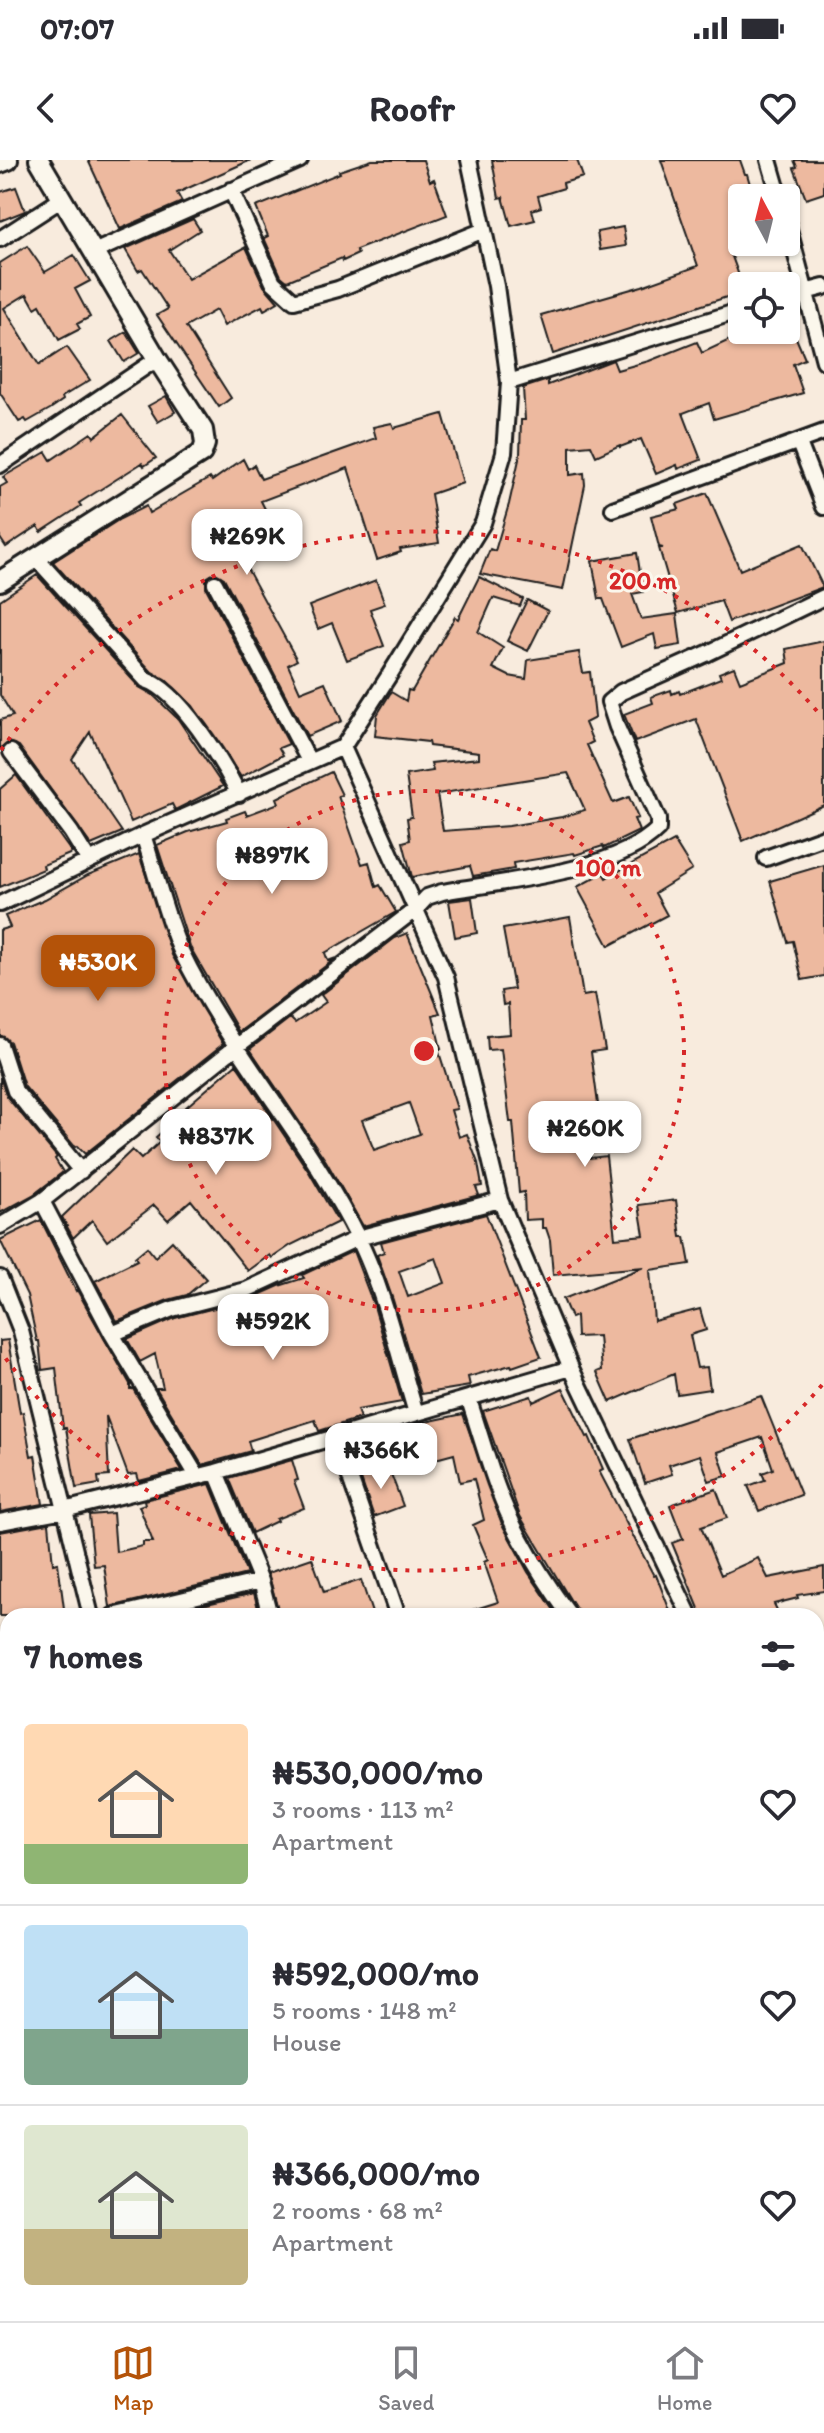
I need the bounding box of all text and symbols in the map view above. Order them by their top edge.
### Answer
text: 07:07 [40,10,114,47]
icon: back [24,86,68,130]
icon: heart [756,86,800,130]
text: Roofr [369,87,455,130]
north arrow [728,184,800,256]
map controls [728,184,800,344]
button: locate [728,272,800,344]
pin: ₦269K [191,509,303,577]
text: ₦269K [210,519,284,551]
text: 200 m [609,566,678,595]
pin: ₦897K [216,828,328,896]
text: ₦897K [235,838,309,870]
text: 100 m [575,853,642,882]
pin: ₦530K [42,935,154,1003]
text: ₦530K [59,945,137,977]
centre of rings [410,1037,438,1065]
pin: ₦260K [529,1101,641,1169]
pin: ₦837K [160,1109,272,1177]
text: ₦260K [546,1111,624,1143]
text: ₦837K [178,1119,254,1151]
pin: ₦592K [217,1294,329,1362]
text: ₦592K [236,1304,310,1336]
pin: ₦366K [325,1423,437,1491]
text: ₦366K [343,1433,419,1465]
icon: filters [756,1634,800,1678]
text: 7 homes [24,1636,143,1677]
text: ₦530,000/mo [272,1752,483,1793]
icon: home [88,1756,184,1852]
icon: heart [756,1782,800,1826]
text: 3 rooms · 113 m² [272,1793,454,1825]
text: Apartment [272,1825,393,1857]
text: ₦592,000/mo [272,1953,479,1994]
icon: home [88,1957,184,2053]
icon: heart [756,1983,800,2027]
text: 5 rooms · 148 m² [272,1994,457,2026]
text: House [272,2026,342,2058]
text: ₦366,000/mo [272,2153,480,2194]
icon: home [88,2157,184,2253]
icon: heart [756,2183,800,2227]
text: 2 rooms · 68 m² [272,2194,443,2226]
text: Apartment [272,2226,393,2258]
tab: Map [111,2341,155,2416]
tab: Saved [378,2341,434,2416]
tab: Home [657,2341,713,2416]

